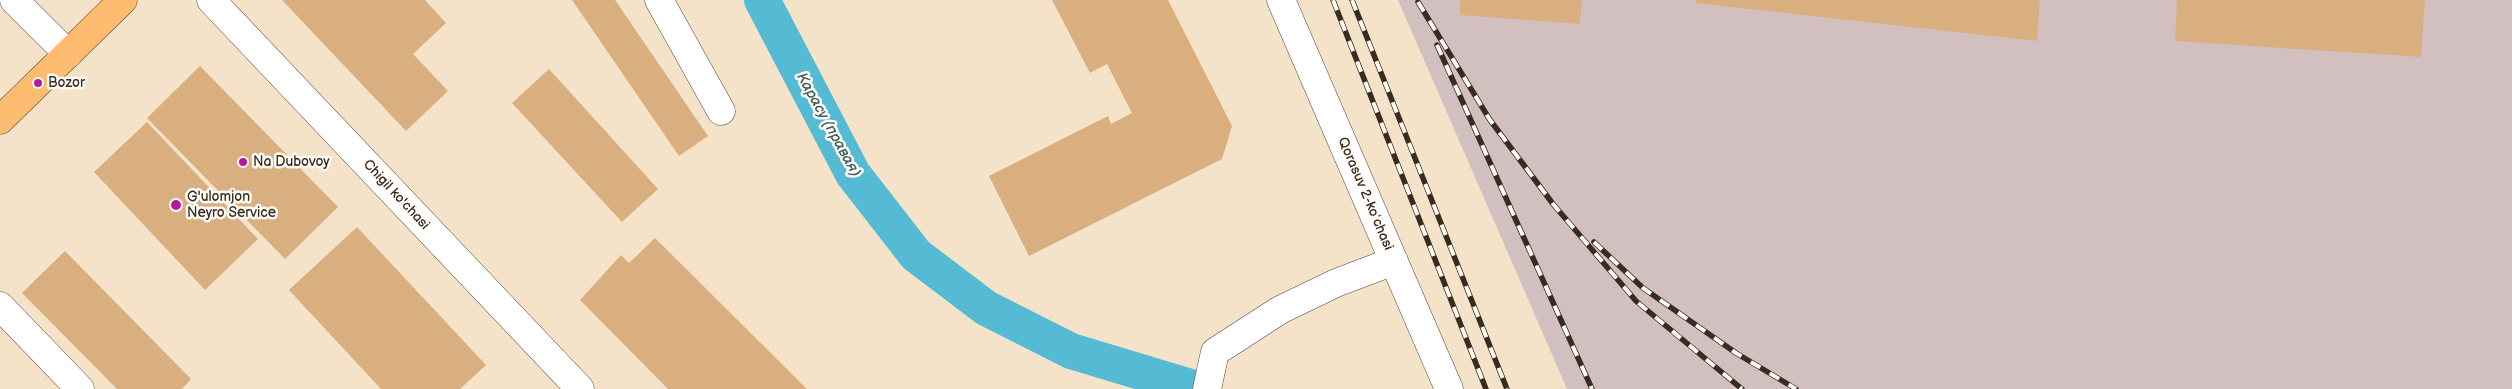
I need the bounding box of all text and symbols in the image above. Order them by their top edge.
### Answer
water label: Карасу (правая) [792,70,864,180]
place label: Bozor [48,75,85,91]
marker: Bozor [32,77,44,89]
street label: Qorasuv 2-koʻchasi [1334,135,1396,253]
place label: Na Dubovoy [253,154,330,170]
marker: Na Dubovoy [237,156,249,168]
street label: Chigil ko'chasi [359,156,433,234]
place label: G'ulomjon Neyro Service [187,189,276,222]
marker: G'ulomjon Neyro Service [169,198,183,212]

